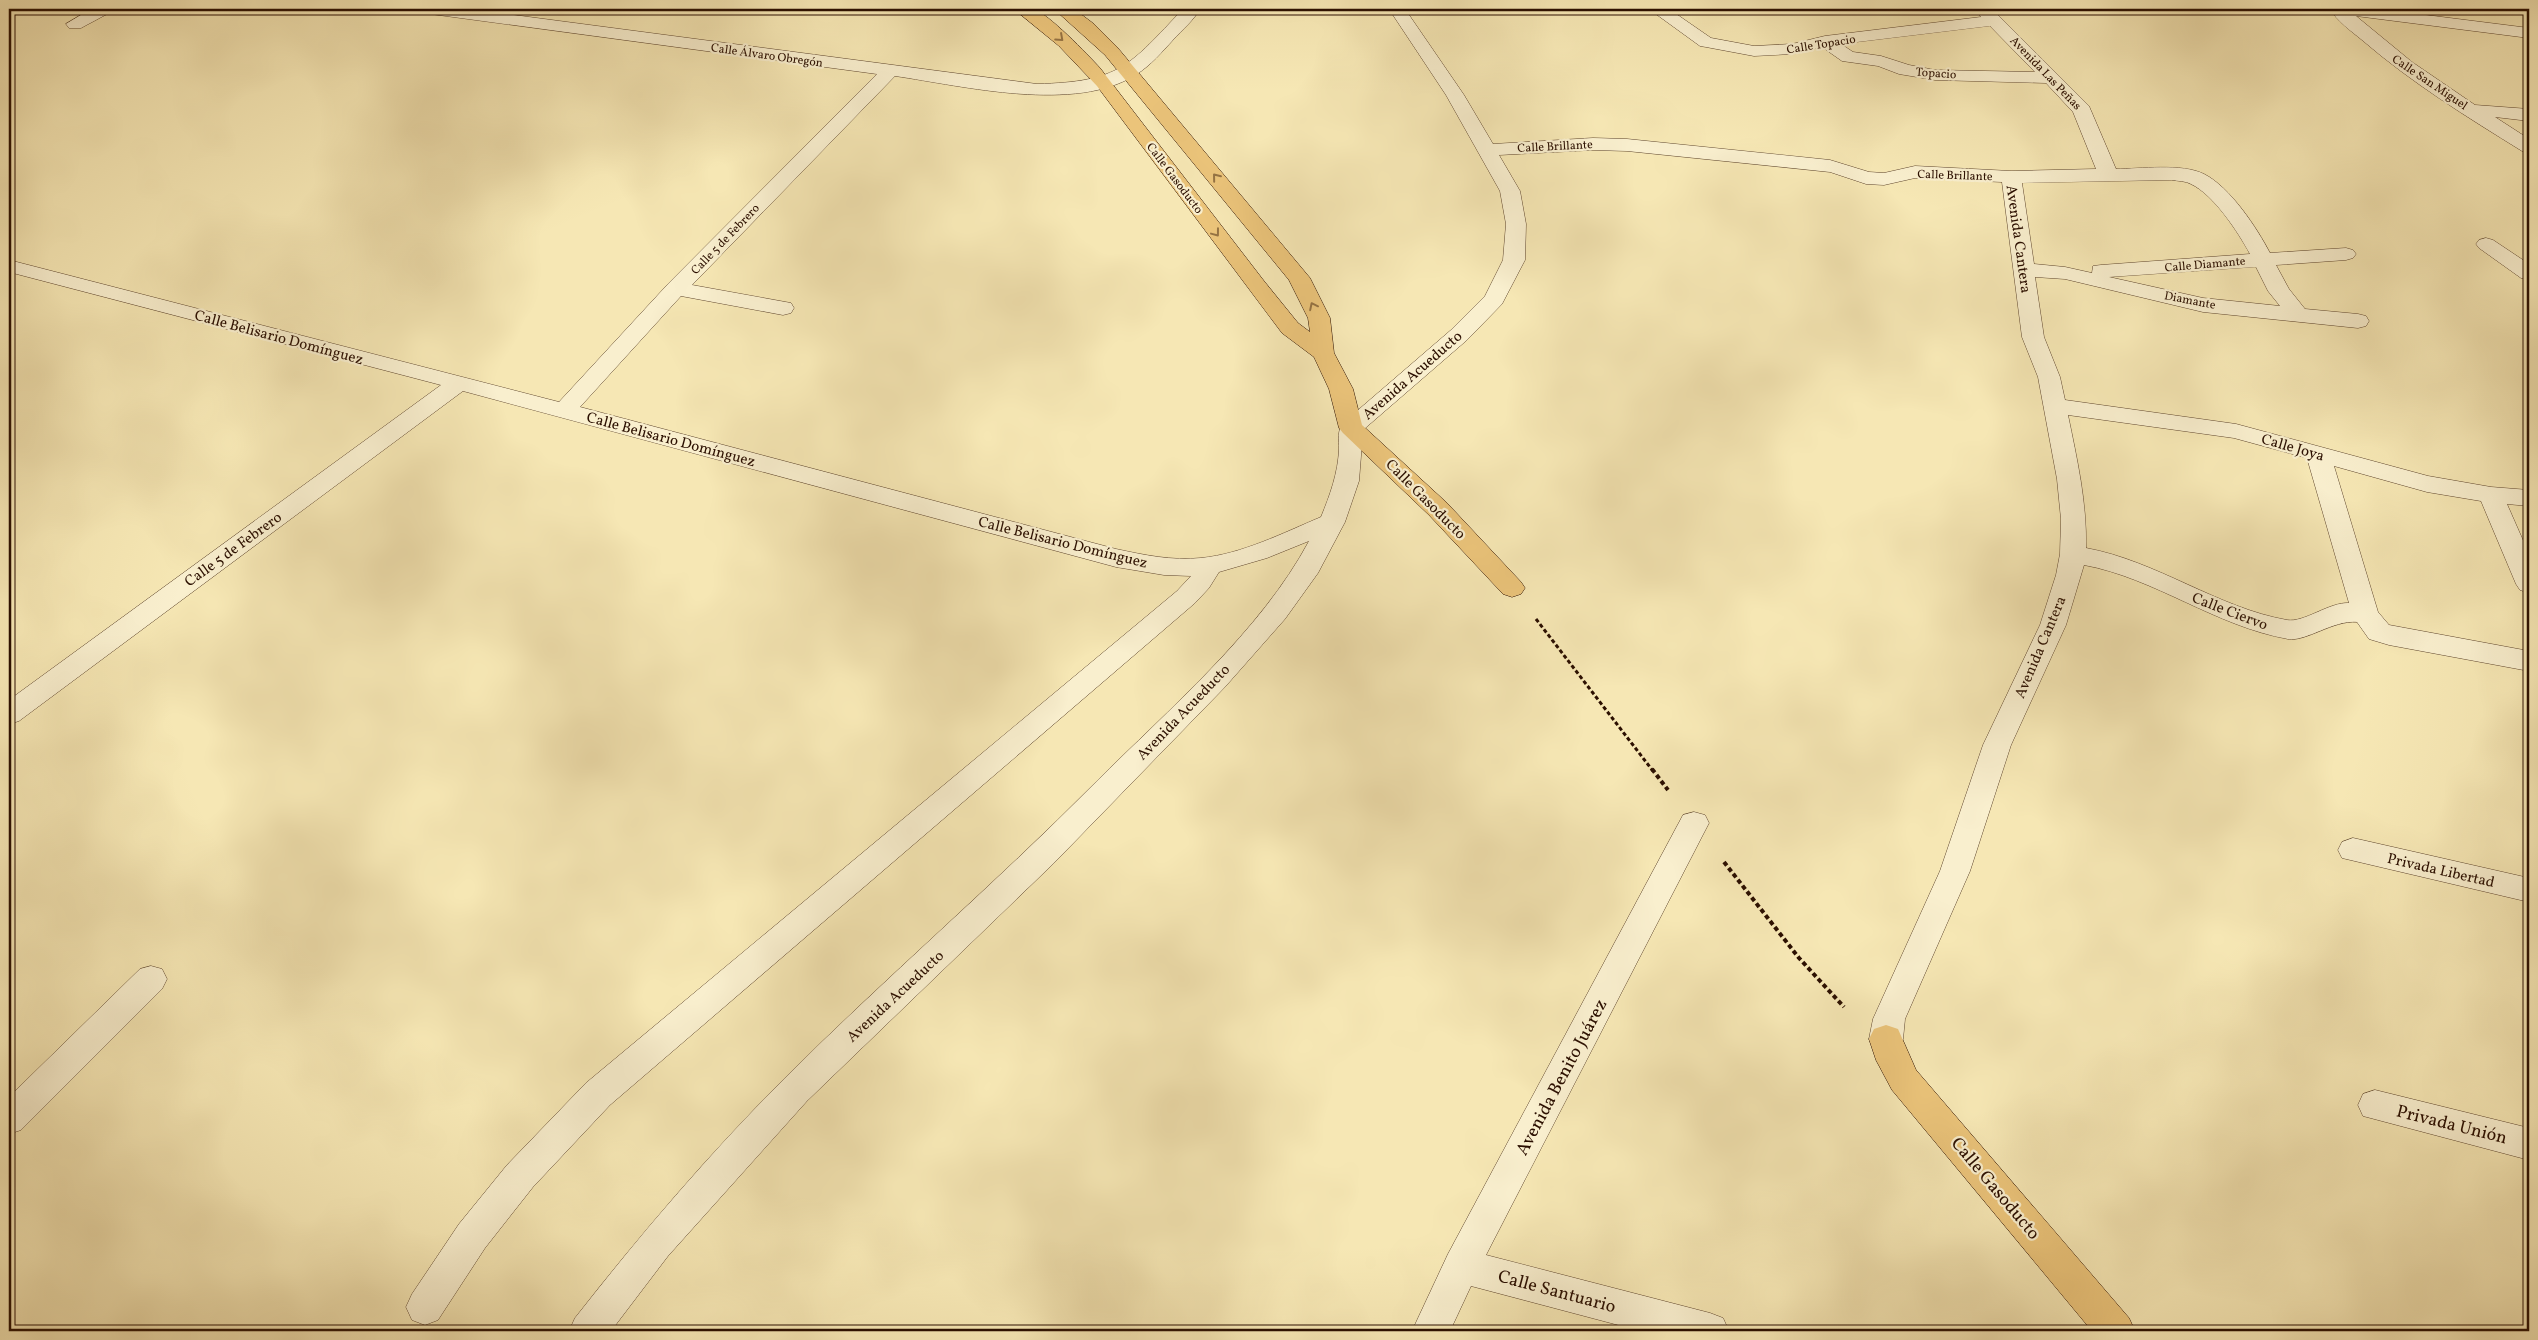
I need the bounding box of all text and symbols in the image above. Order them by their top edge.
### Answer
one-way arrow [1055,32,1064,41]
street label: Calle Topacio [1786,32,1857,58]
street label: Avenida Las Peñas [2006,33,2085,114]
street label: Calle Álvaro Obregón [710,39,824,72]
street label: Calle San Miguel [2388,52,2471,114]
street label: Topacio [1915,65,1957,83]
street label: Calle Brillante [1517,137,1593,157]
street label: Calle Gasoducto [1142,140,1206,217]
street label: Calle Brillante [1917,167,1993,185]
one-way arrow [1212,173,1221,182]
street label: Avenida Cantera [2000,184,2036,295]
street label: Calle 5 de Febrero [688,201,764,279]
one-way arrow [1210,227,1219,237]
street label: Calle Diamante [2164,253,2246,276]
street label: Diamante [2163,288,2217,314]
one-way arrow [1309,302,1319,311]
street label: Calle Belisario Domínguez [192,306,365,371]
street label: Avenida Acueducto [1358,327,1468,425]
street label: Calle Belisario Domínguez [584,408,757,473]
street label: Calle Joya [2259,429,2327,467]
street label: Calle Gasoducto [1380,455,1470,545]
street label: Calle 5 de Febrero [181,508,287,593]
street label: Calle Belisario Domínguez [976,512,1150,575]
street label: Calle Ciervo [2188,588,2270,637]
street label: Avenida Cantera [2010,593,2072,702]
street label: Avenida Acueducto [1133,660,1235,766]
street label: Privada Libertad [2385,849,2496,894]
street label: Avenida Acueducto [843,946,949,1048]
street label: Avenida Benito Juárez [1511,995,1614,1160]
street label: Privada Unión [2394,1100,2510,1151]
street label: Calle Gasoducto [1944,1132,2045,1246]
street label: Calle Santuario [1495,1265,1618,1320]

